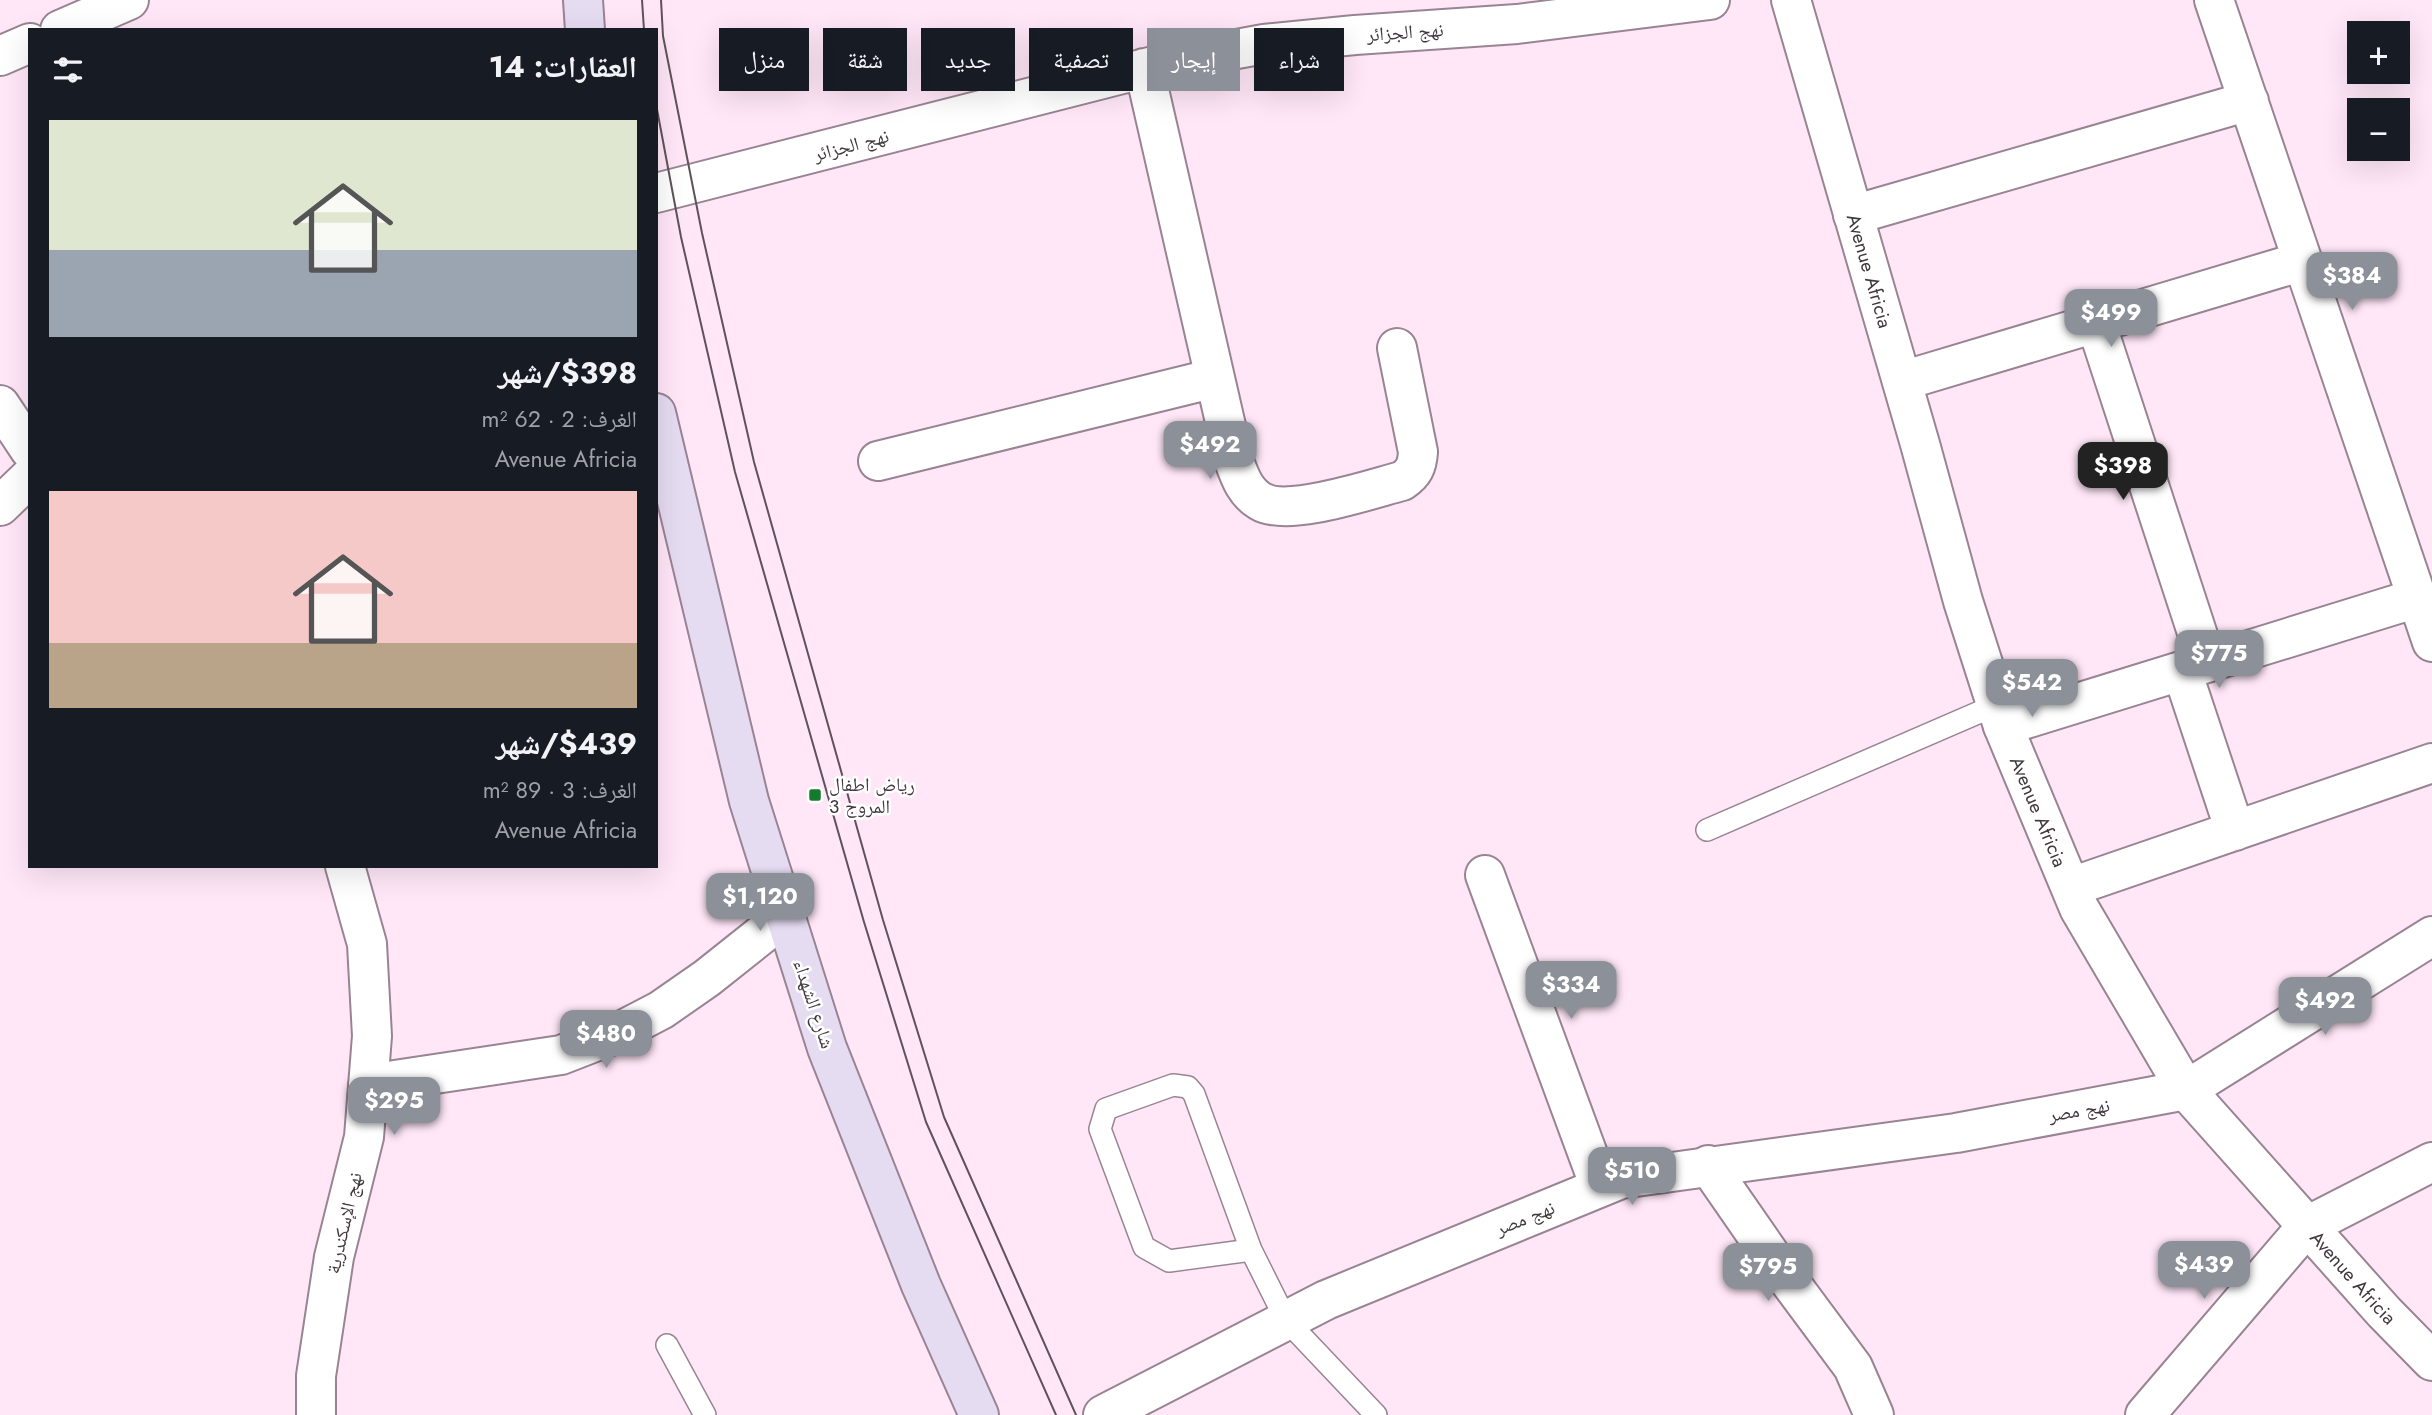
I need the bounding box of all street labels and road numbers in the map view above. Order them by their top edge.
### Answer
street label: نهج الجزائر [1365,16,1444,48]
street label: نهج الجزائر [809,122,892,168]
street label: Avenue Africia [1840,211,1899,331]
street label: Avenue Africia [2004,752,2074,871]
street label: شارع الشهداء [787,956,841,1052]
street label: نهج مصر [2045,1091,2112,1129]
street label: نهج الإسكندرية [319,1170,369,1276]
street label: نهج مصر [1490,1194,1559,1242]
street label: Avenue Africia [2304,1225,2402,1330]

